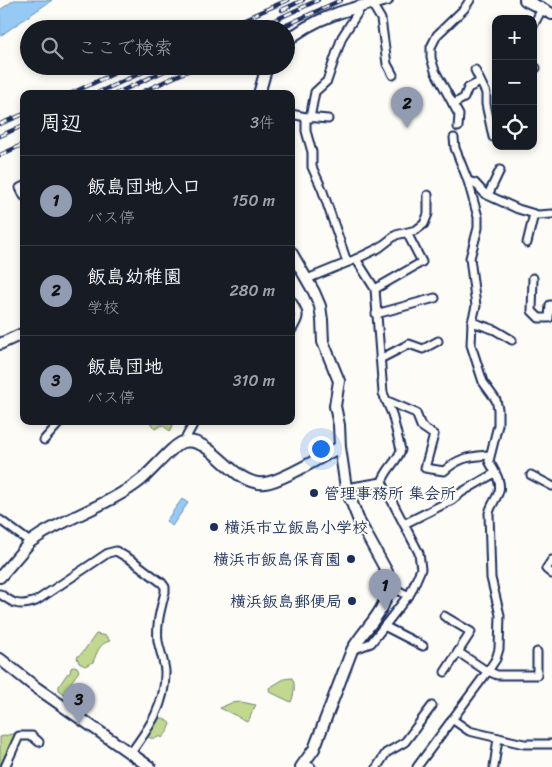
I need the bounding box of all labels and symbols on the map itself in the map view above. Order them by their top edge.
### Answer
pin: 2 [391,87,423,128]
your location [308,436,334,462]
place label: 管理事務所 集会所 [324,479,456,508]
marker: 管理事務所 集会所 [308,487,320,499]
place label: 横浜市立飯島小学校 [224,513,368,542]
marker: 横浜市立飯島小学校 [208,521,220,533]
place label: 横浜市飯島保育園 [213,545,341,574]
marker: 横浜市飯島保育園 [345,553,357,565]
pin: 1 [369,569,401,610]
place label: 横浜飯島郵便局 [230,587,342,616]
marker: 横浜飯島郵便局 [346,595,358,607]
pin: 3 [63,683,95,724]

